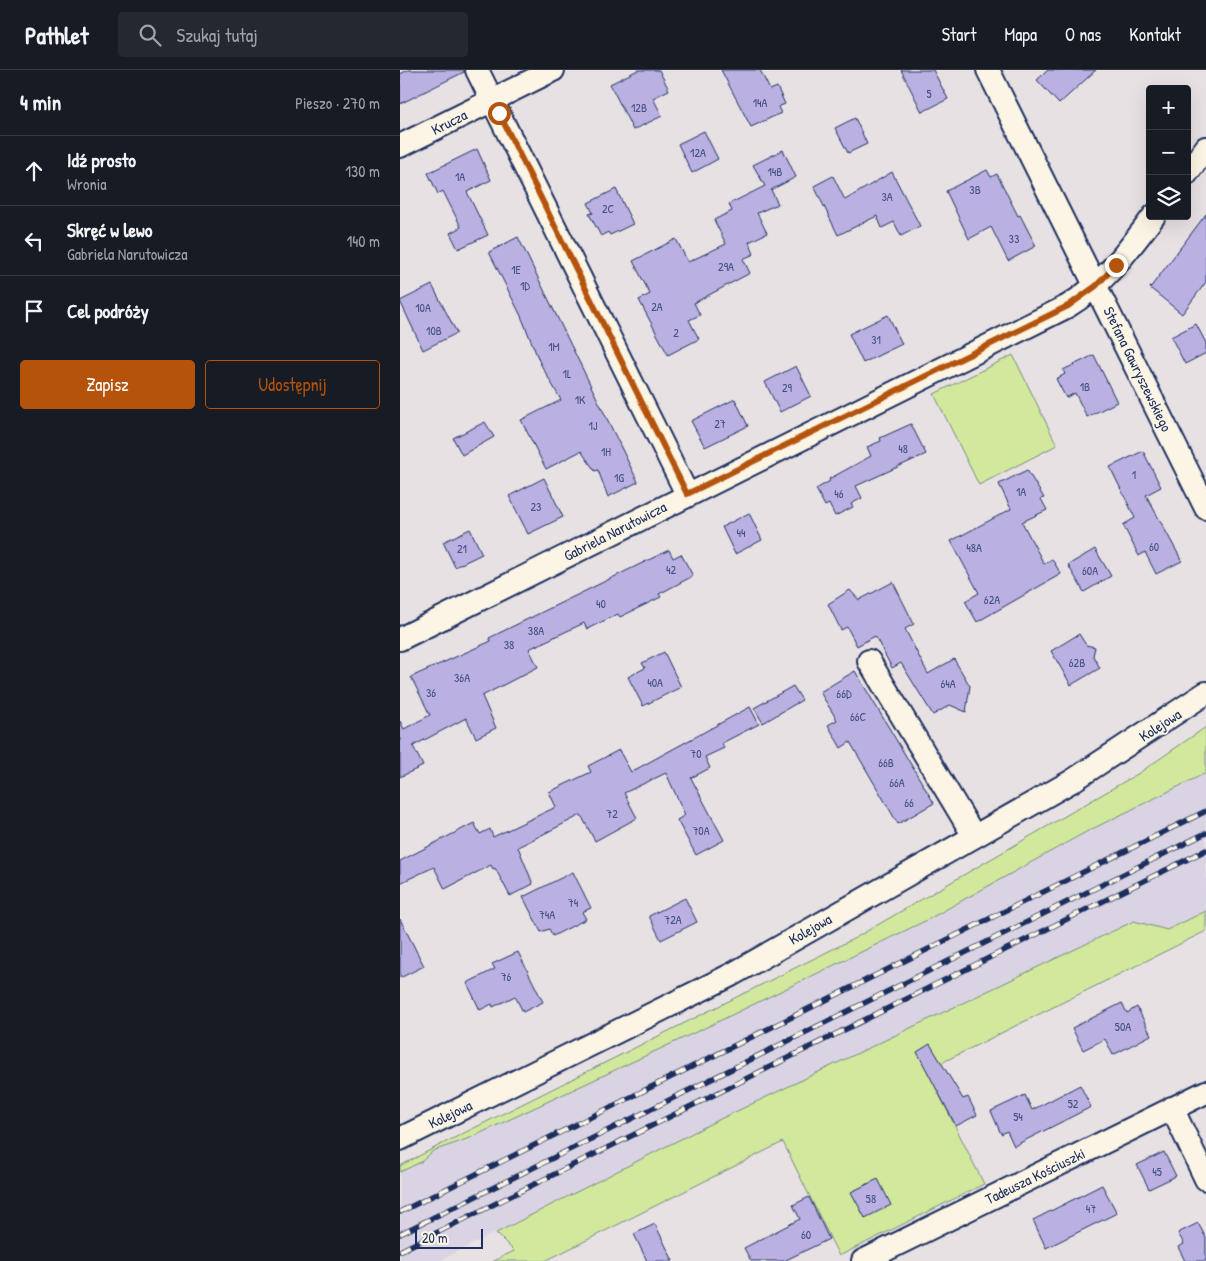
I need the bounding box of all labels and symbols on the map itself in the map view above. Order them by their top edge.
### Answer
house number: 5 [926,85,932,102]
house number: 14A [753,94,767,111]
house number: 12B [631,99,647,116]
route start [488,102,511,125]
street label: Krucza [427,104,471,140]
house number: 12A [690,144,706,161]
house number: 14B [768,163,782,180]
house number: 1A [455,168,465,185]
house number: 3B [969,181,981,198]
house number: 3A [881,188,893,205]
house number: 2C [602,200,615,217]
house number: 33 [1009,230,1019,247]
route end [1105,254,1128,277]
house number: 29A [718,258,734,275]
house number: 1E [511,261,522,278]
house number: 1D [520,277,530,294]
house number: 2A [651,298,663,315]
house number: 10A [415,299,431,316]
street label: Stefana Gawryszewskiego [1099,303,1177,435]
house number: 10B [426,322,442,339]
house number: 2 [673,324,679,341]
house number: 31 [871,331,881,348]
house number: 1M [548,338,560,355]
house number: 1L [563,365,572,382]
house number: 1B [1080,378,1090,395]
house number: 29 [782,379,793,396]
house number: 1K [575,391,586,408]
house number: 27 [714,415,726,432]
house number: 1J [589,417,598,434]
house number: 48 [898,440,908,457]
house number: 1H [601,443,611,460]
house number: 1 [1132,466,1136,483]
house number: 1G [614,469,624,486]
house number: 1A [1016,483,1026,500]
house number: 46 [834,485,844,502]
street label: Gabriela Narutowicza [560,496,670,566]
house number: 23 [531,498,542,515]
house number: 44 [736,524,746,541]
house number: 60 [1149,538,1159,555]
house number: 48A [966,539,982,556]
house number: 21 [457,540,467,557]
house number: 42 [666,561,676,578]
house number: 60A [1082,562,1098,579]
house number: 62A [984,591,1000,608]
house number: 40 [596,595,606,612]
house number: 38A [528,622,544,639]
house number: 38 [504,636,514,653]
house number: 62B [1069,654,1085,671]
house number: 36A [454,669,470,686]
house number: 40A [647,674,663,691]
house number: 64A [940,675,956,692]
house number: 36 [426,684,436,701]
house number: 66D [836,685,852,702]
street label: Kolejowa [1135,704,1185,746]
house number: 66C [850,708,866,725]
house number: 70 [690,745,702,762]
house number: 66B [878,754,894,771]
house number: 66A [889,774,905,791]
house number: 66 [904,794,914,811]
house number: 72 [606,805,618,822]
house number: 70A [692,822,710,839]
house number: 74 [568,894,579,911]
house number: 74A [539,906,555,923]
street label: Kolejowa [785,908,835,950]
house number: 72A [664,911,682,928]
house number: 76 [501,968,512,985]
house number: 50A [1115,1018,1131,1035]
street label: Kolejowa [425,1094,475,1134]
house number: 52 [1068,1095,1079,1112]
house number: 54 [1013,1108,1023,1125]
street label: Tadeusza Kościuszki [981,1143,1089,1209]
house number: 45 [1152,1163,1162,1180]
house number: 58 [866,1190,876,1207]
house number: 47 [1086,1200,1096,1217]
scale bar [415,1226,482,1249]
house number: 60 [801,1226,811,1243]

